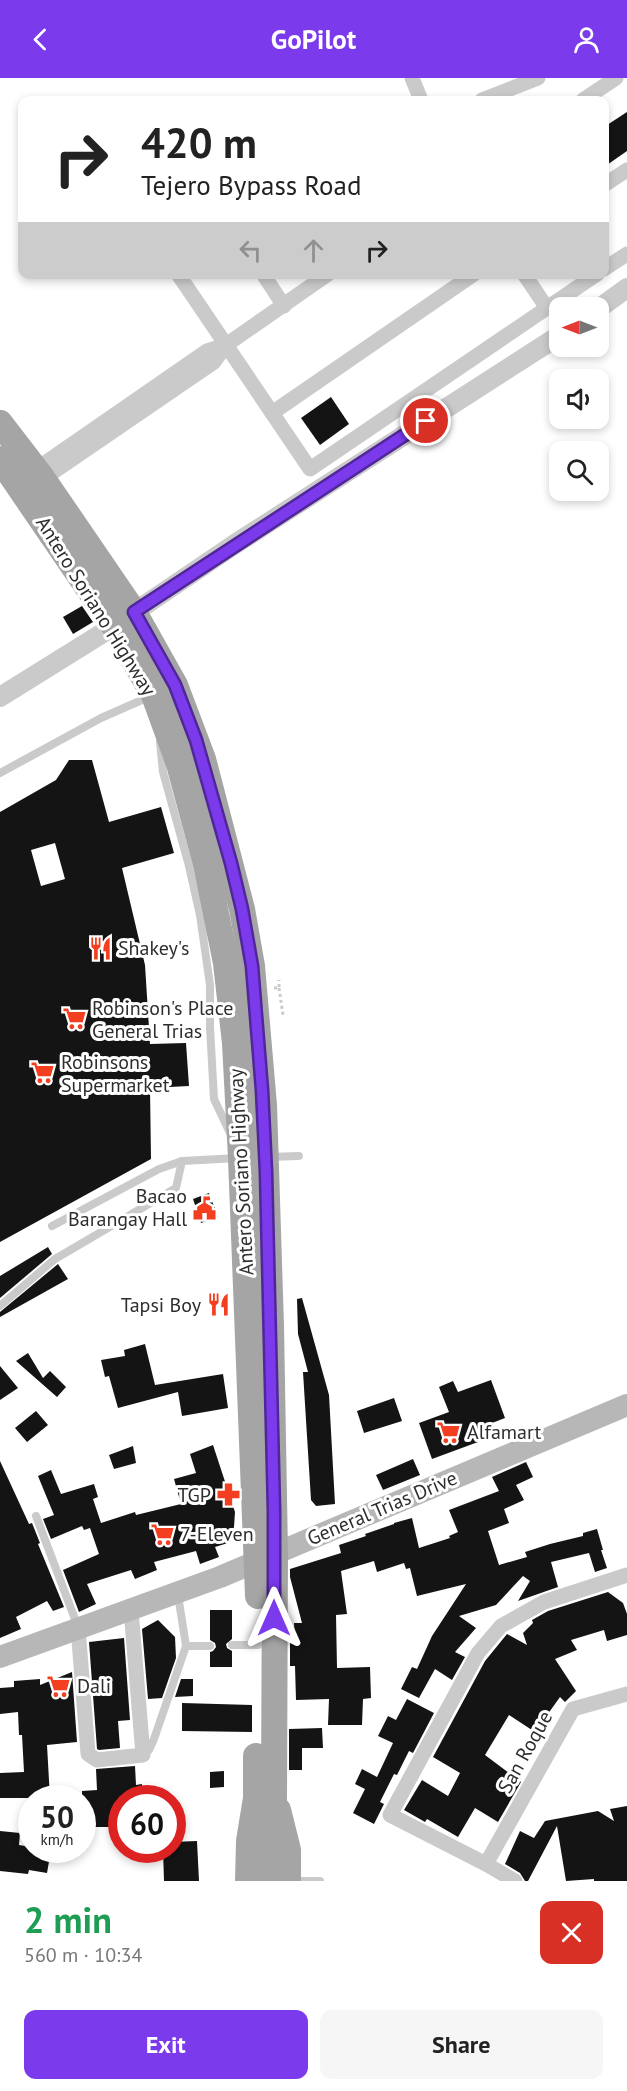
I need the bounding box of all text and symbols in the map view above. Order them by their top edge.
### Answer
text: GoPilot [271,22,356,56]
icon: back [24,23,57,56]
icon: person [570,23,603,56]
text: 420 m [141,115,257,170]
icon: right [42,120,120,198]
text: Tejero Bypass Road [141,168,361,202]
icon: left [234,234,267,267]
icon: ahead [297,234,330,267]
icon: right [360,234,393,267]
north arrow [549,297,609,357]
map controls [549,297,609,501]
button: sound [549,369,609,429]
pin [400,395,451,446]
icon: arrive [409,404,442,437]
button: search [549,441,609,501]
street label: Antero Soriano Highway [30,511,162,701]
restaurant icon: Shakey's [87,935,113,961]
place label: Shakey's [118,935,189,961]
place label: Robinson's Place General Trias [92,995,233,1044]
supermarket icon: Robinson's Place General Trias [61,1006,87,1032]
place label: Robinsons Supermarket [61,1049,170,1098]
supermarket icon: Robinsons Supermarket [30,1060,56,1086]
street label: Antero Soriano Highway [223,1067,259,1276]
place label: Bacao Barangay Hall [68,1183,187,1232]
public building icon: Bacao Barangay Hall [192,1195,218,1221]
place label: Tapsi Boy [121,1292,202,1318]
restaurant icon: Tapsi Boy [206,1292,232,1318]
supermarket icon: Alfamart [436,1419,462,1445]
place label: Alfamart [467,1419,541,1445]
street label: General Trias Drive [303,1465,461,1551]
place label: TGP [177,1482,211,1508]
pharmacy icon: TGP [216,1482,242,1508]
supermarket icon: 7-Eleven [149,1521,175,1547]
place label: 7-Eleven [180,1521,254,1547]
position arrow [242,1586,306,1650]
supermarket icon: Dali [46,1673,72,1699]
place label: Dali [77,1673,111,1699]
street label: San Roque [492,1706,558,1798]
speed limit sign: 60 [108,1785,186,1863]
text: 50 [40,1797,74,1836]
text: km/h [41,1830,73,1849]
text: 2 min [24,1896,112,1943]
button: close [540,1901,603,1964]
text: 560 m · 10:34 [24,1942,142,1968]
button: Exit [24,2010,308,2079]
button: Share [320,2010,603,2079]

